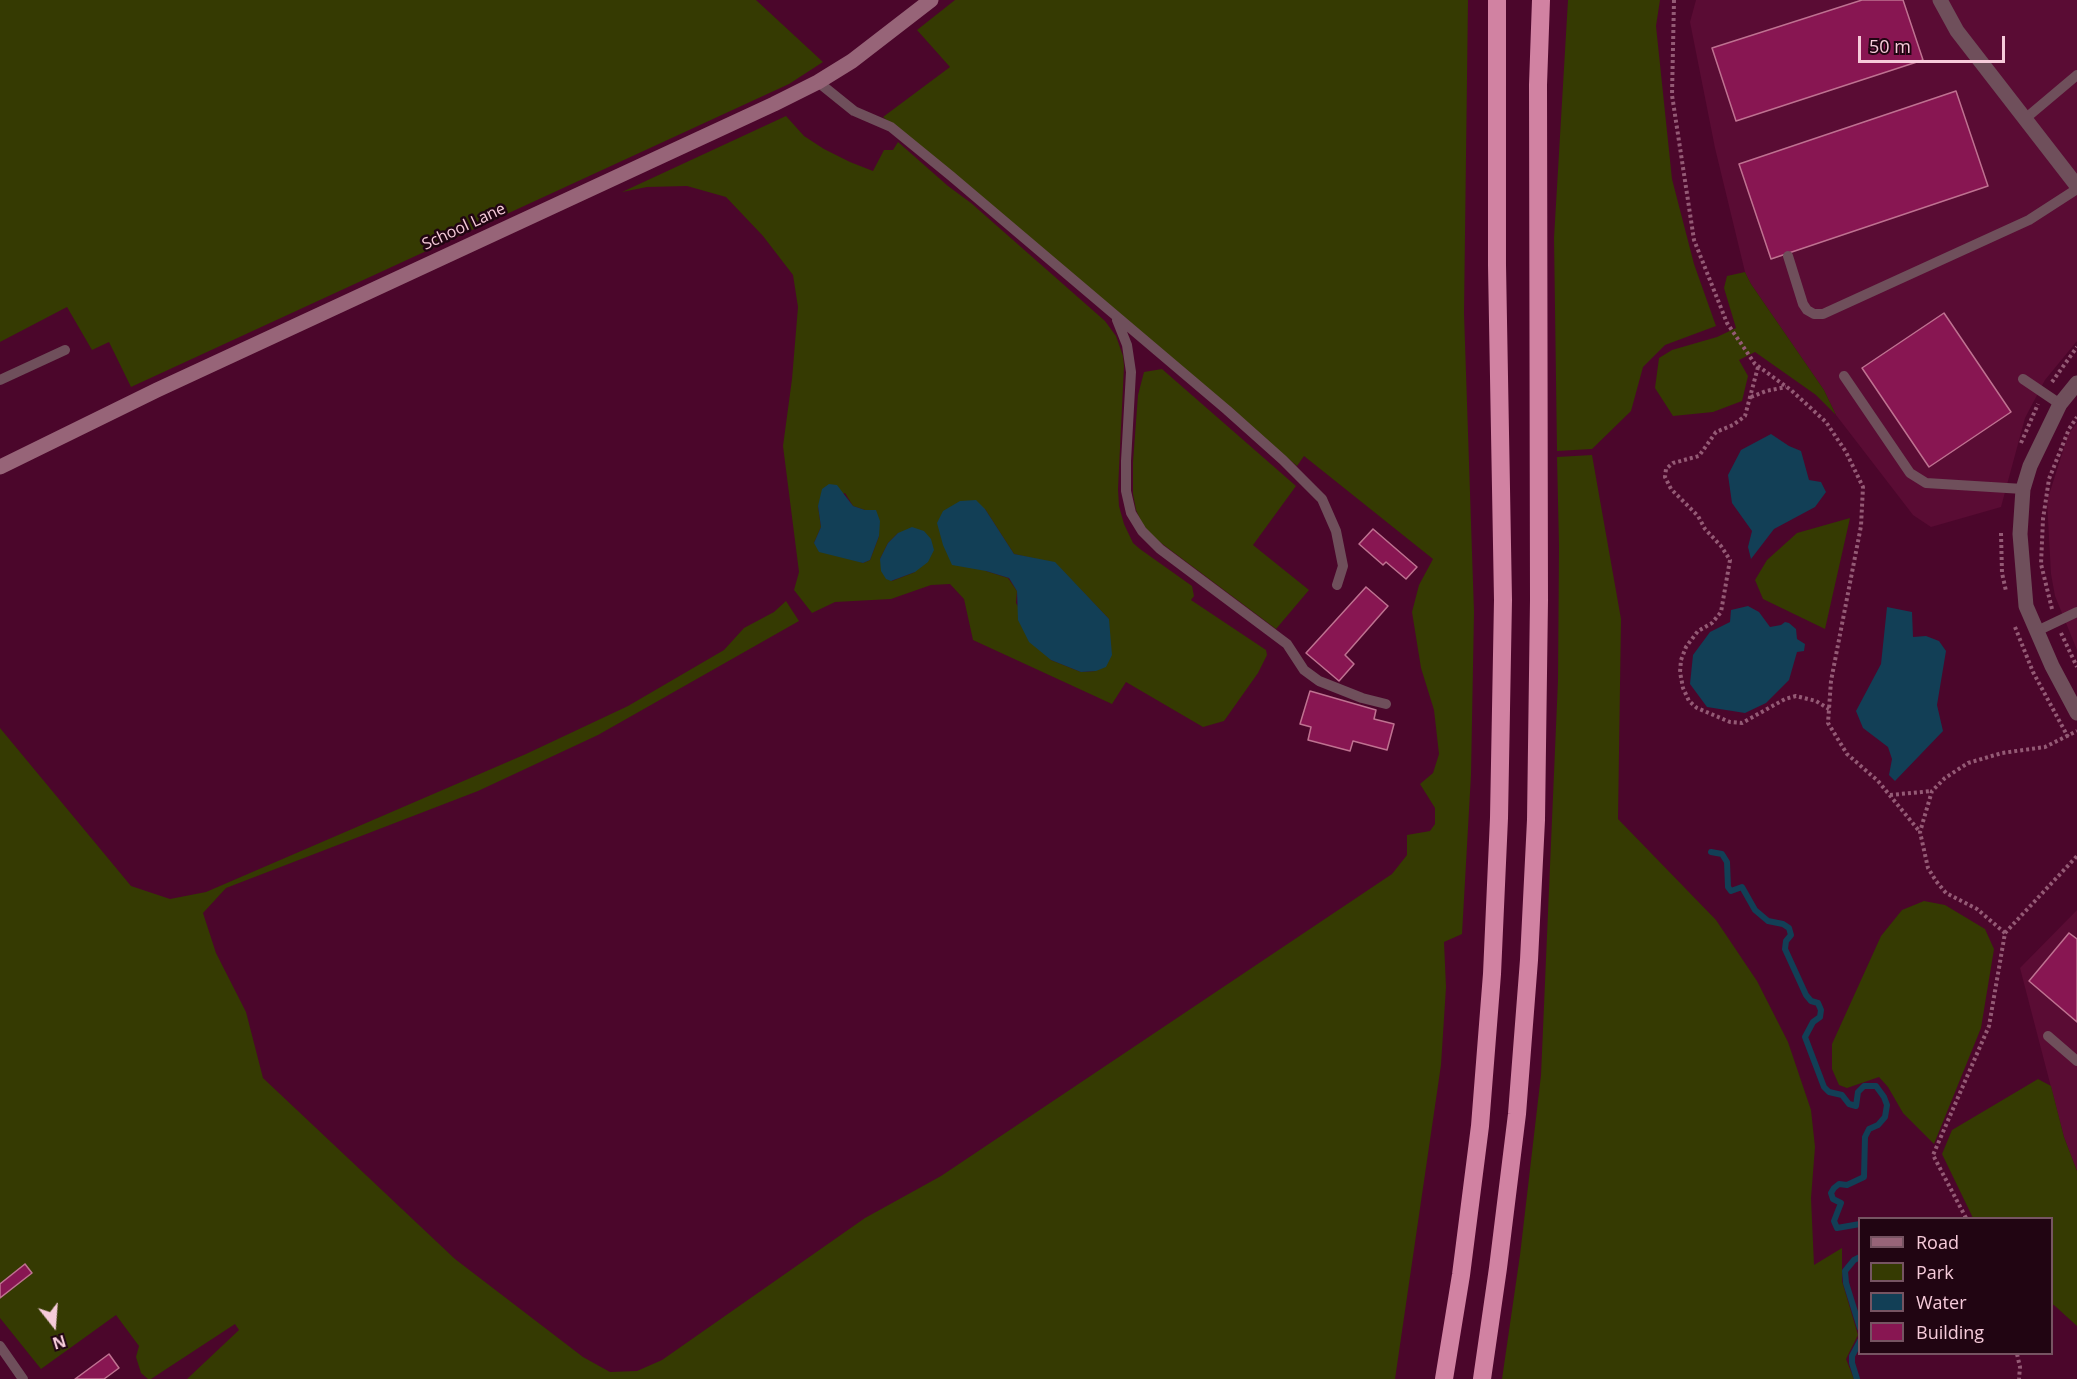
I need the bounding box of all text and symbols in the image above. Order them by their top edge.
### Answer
scale bar [1861,24,2008,62]
text: 50 m [1869,34,1911,58]
street label: School Lane [419,199,509,255]
legend [1858,1217,2053,1355]
text: Road [1916,1230,1959,1254]
text: Park [1916,1260,1954,1284]
text: Water [1916,1290,1967,1314]
north arrow [24,1295,84,1355]
text: Building [1916,1320,1984,1344]
text: N [50,1330,69,1355]

